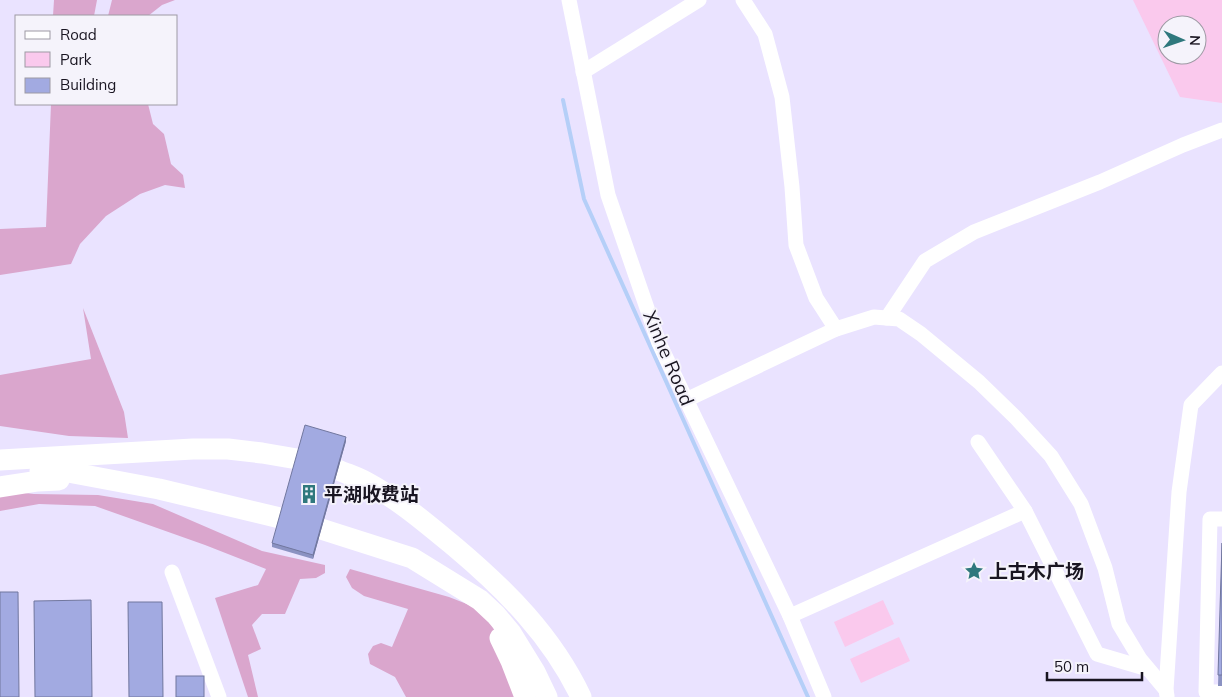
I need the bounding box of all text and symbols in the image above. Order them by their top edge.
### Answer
legend [15,15,178,105]
north arrow [1157,15,1207,65]
text: Road [60,25,97,44]
text: N [1186,35,1204,46]
text: Park [60,50,92,69]
text: Building [60,75,116,94]
street label: Xinhe Road [638,307,700,409]
place label: 平湖收费站 [324,482,419,506]
building icon: 平湖收费站 [298,483,320,505]
place label: 上古木广场 [989,559,1084,583]
place icon: 上古木广场 [963,560,985,582]
scale bar [1047,650,1142,682]
text: 50 m [1054,657,1089,676]

